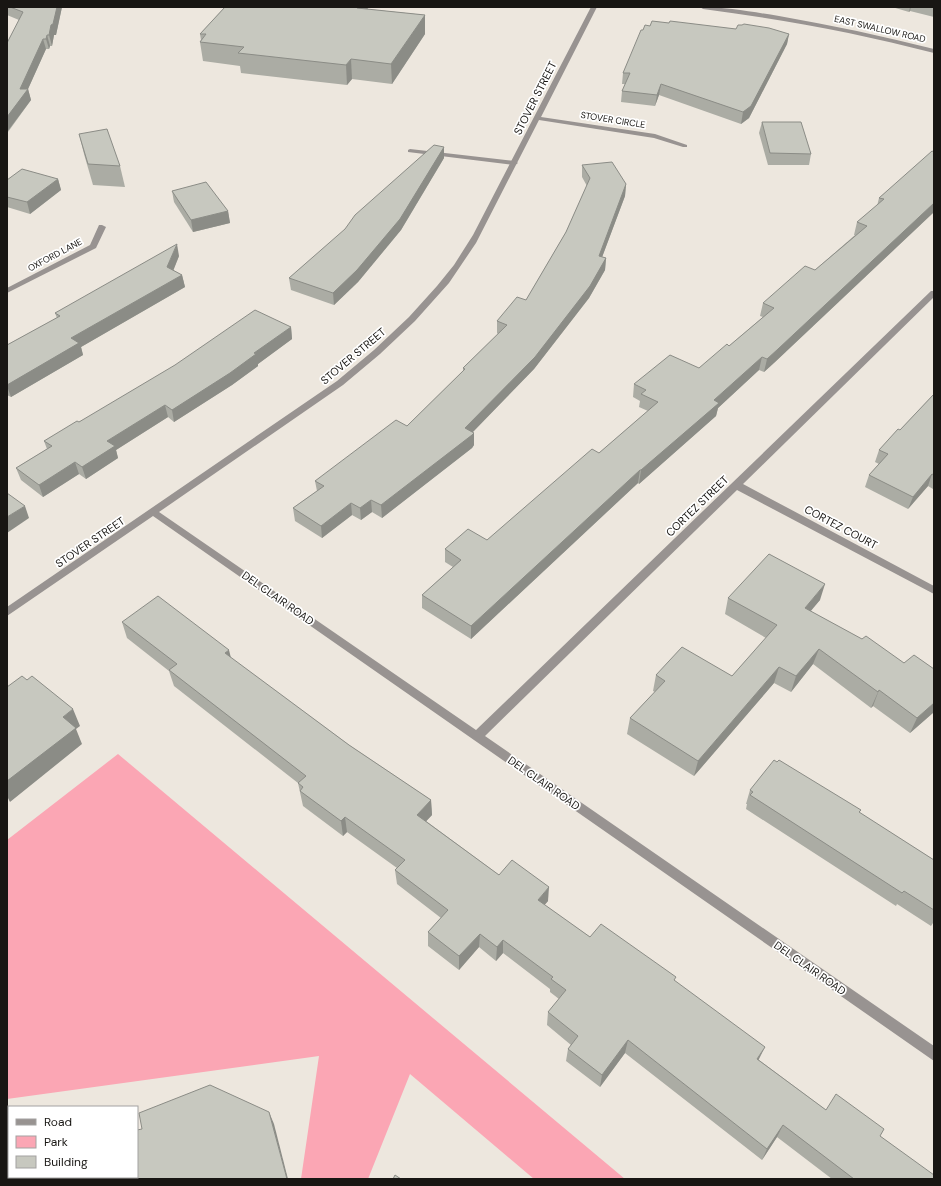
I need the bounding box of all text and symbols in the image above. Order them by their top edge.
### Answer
street label: EAST SWALLOW ROAD [833,13,927,45]
street label: STOVER STREET [510,59,560,137]
street label: STOVER CIRCLE [580,109,646,131]
street label: OXFORD LANE [26,236,84,274]
street label: STOVER STREET [318,325,388,387]
street label: CORTEZ STREET [663,473,731,539]
street label: CORTEZ COURT [802,502,880,552]
street label: STOVER STREET [53,514,127,570]
street label: DEL CLAIR ROAD [239,568,317,628]
street label: DEL CLAIR ROAD [505,753,583,813]
street label: DEL CLAIR ROAD [771,938,849,998]
legend [8,1106,138,1178]
text: Road [44,1114,72,1130]
text: Park [44,1134,68,1150]
text: Building [44,1154,88,1170]

